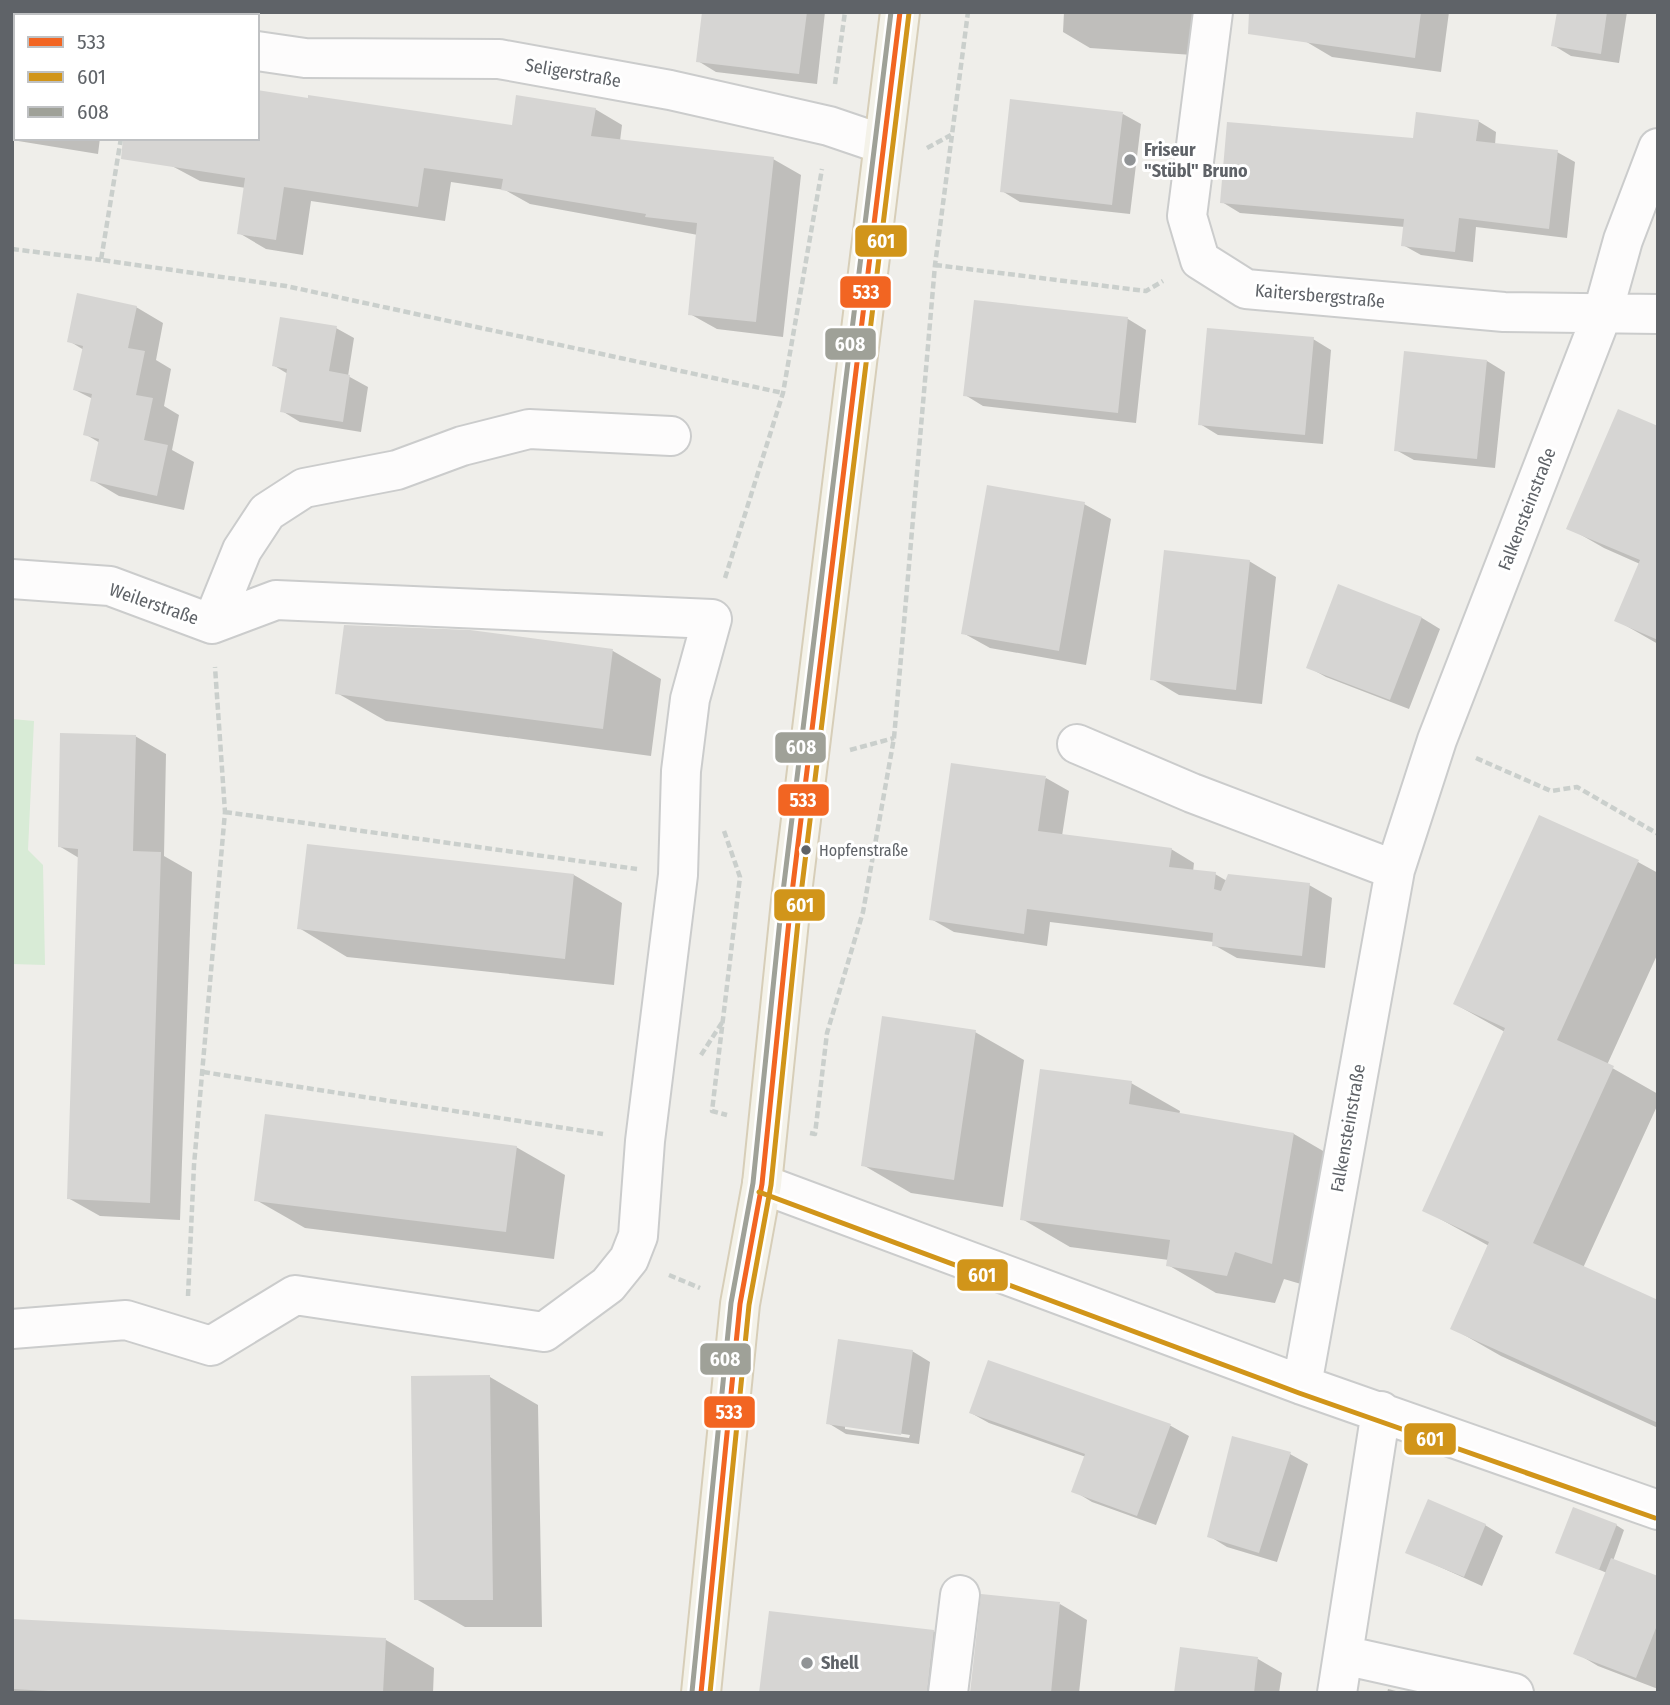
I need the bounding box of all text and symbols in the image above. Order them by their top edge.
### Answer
legend [14,14,259,140]
text: 533 [77,29,105,55]
street label: Seligerstraße [523,54,623,92]
text: 601 [77,64,106,90]
text: 608 [77,99,109,125]
place label: Friseur "Stübl" Bruno [1144,139,1248,182]
marker: Friseur "Stübl" Bruno [1122,152,1138,168]
line badge: 601 [854,224,908,258]
text: 601 [867,230,895,253]
line badge: 533 [839,275,892,309]
street label: Kaitersbergstraße [1254,279,1386,313]
text: 533 [852,281,880,304]
line badge: 608 [824,327,877,361]
text: 608 [835,333,865,356]
street label: Falkensteinstraße [1493,444,1561,573]
street label: Weilerstraße [106,578,202,630]
line badge: 608 [774,731,827,764]
text: 608 [786,736,816,759]
line badge: 533 [777,783,830,817]
text: 533 [789,789,817,812]
place label: Hopfenstraße [819,841,908,860]
marker: Hopfenstraße [799,843,813,857]
line badge: 601 [773,888,826,922]
text: 601 [786,894,814,917]
street label: Falkensteinstraße [1326,1062,1370,1194]
line badge: 601 [956,1258,1009,1292]
text: 601 [968,1264,996,1287]
line badge: 608 [699,1342,752,1376]
text: 608 [710,1348,740,1371]
line badge: 533 [703,1395,756,1429]
text: 533 [715,1401,743,1424]
line badge: 601 [1403,1422,1457,1456]
text: 601 [1416,1428,1444,1451]
place label: Shell [821,1652,859,1674]
marker: Shell [799,1655,815,1671]

